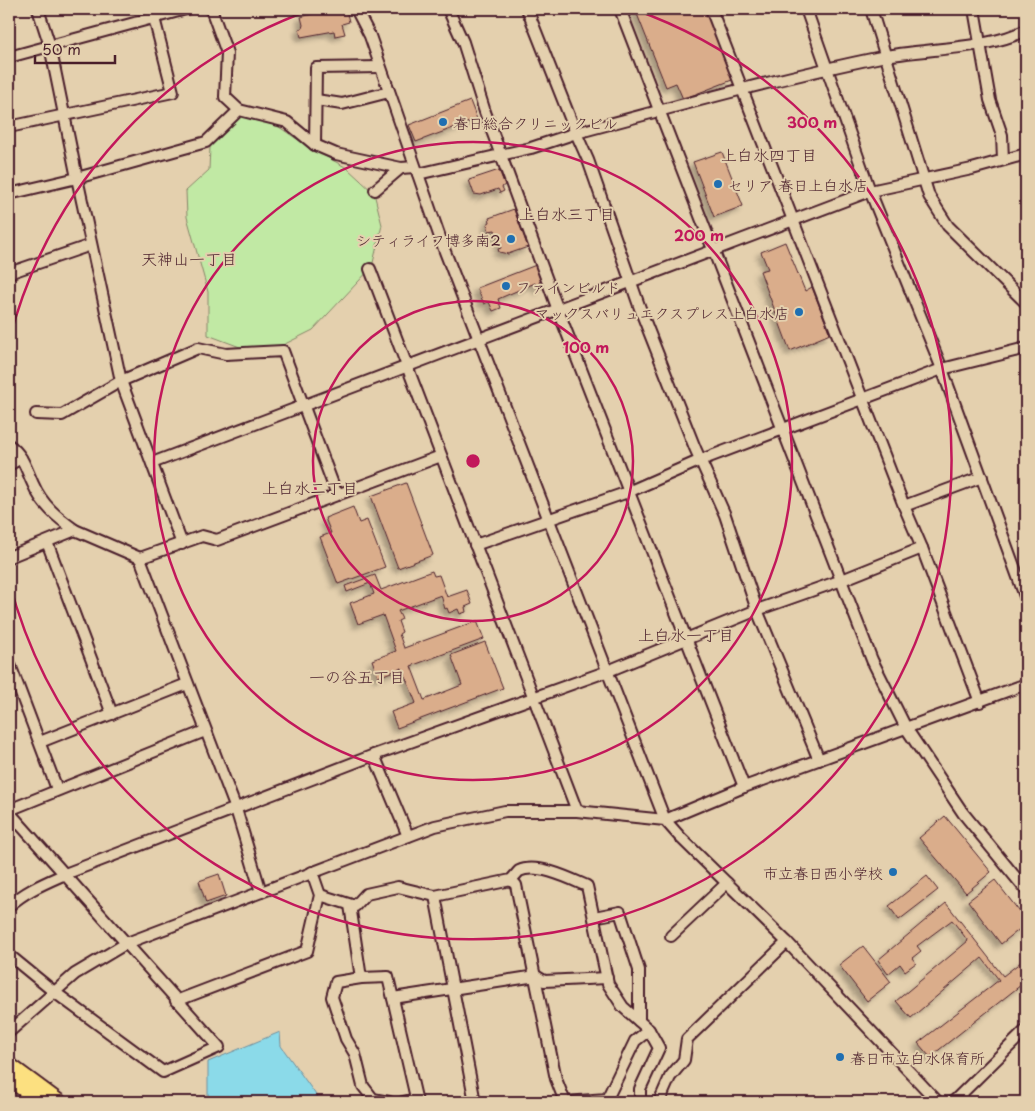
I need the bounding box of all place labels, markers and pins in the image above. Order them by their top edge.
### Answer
place label: 春日総合クリニックビル [453,111,618,134]
marker: 春日総合クリニックビル [437,116,449,128]
place label: セリア 春日上白水店 [728,173,868,196]
marker: セリア 春日上白水店 [712,178,724,190]
place label: シティライフ博多南2 [356,228,501,251]
marker: シティライフ博多南2 [505,233,517,245]
place label: ファインビルド [516,275,621,298]
marker: ファインビルド [500,280,512,292]
place label: マックスバリュエクスプレス上白水店 [535,301,789,324]
marker: マックスバリュエクスプレス上白水店 [793,306,805,318]
centre of rings [464,452,482,470]
place label: 市立春日西小学校 [763,861,883,884]
marker: 市立春日西小学校 [887,866,899,878]
place label: 春日市立白水保育所 [850,1046,985,1069]
marker: 春日市立白水保育所 [834,1051,846,1063]

